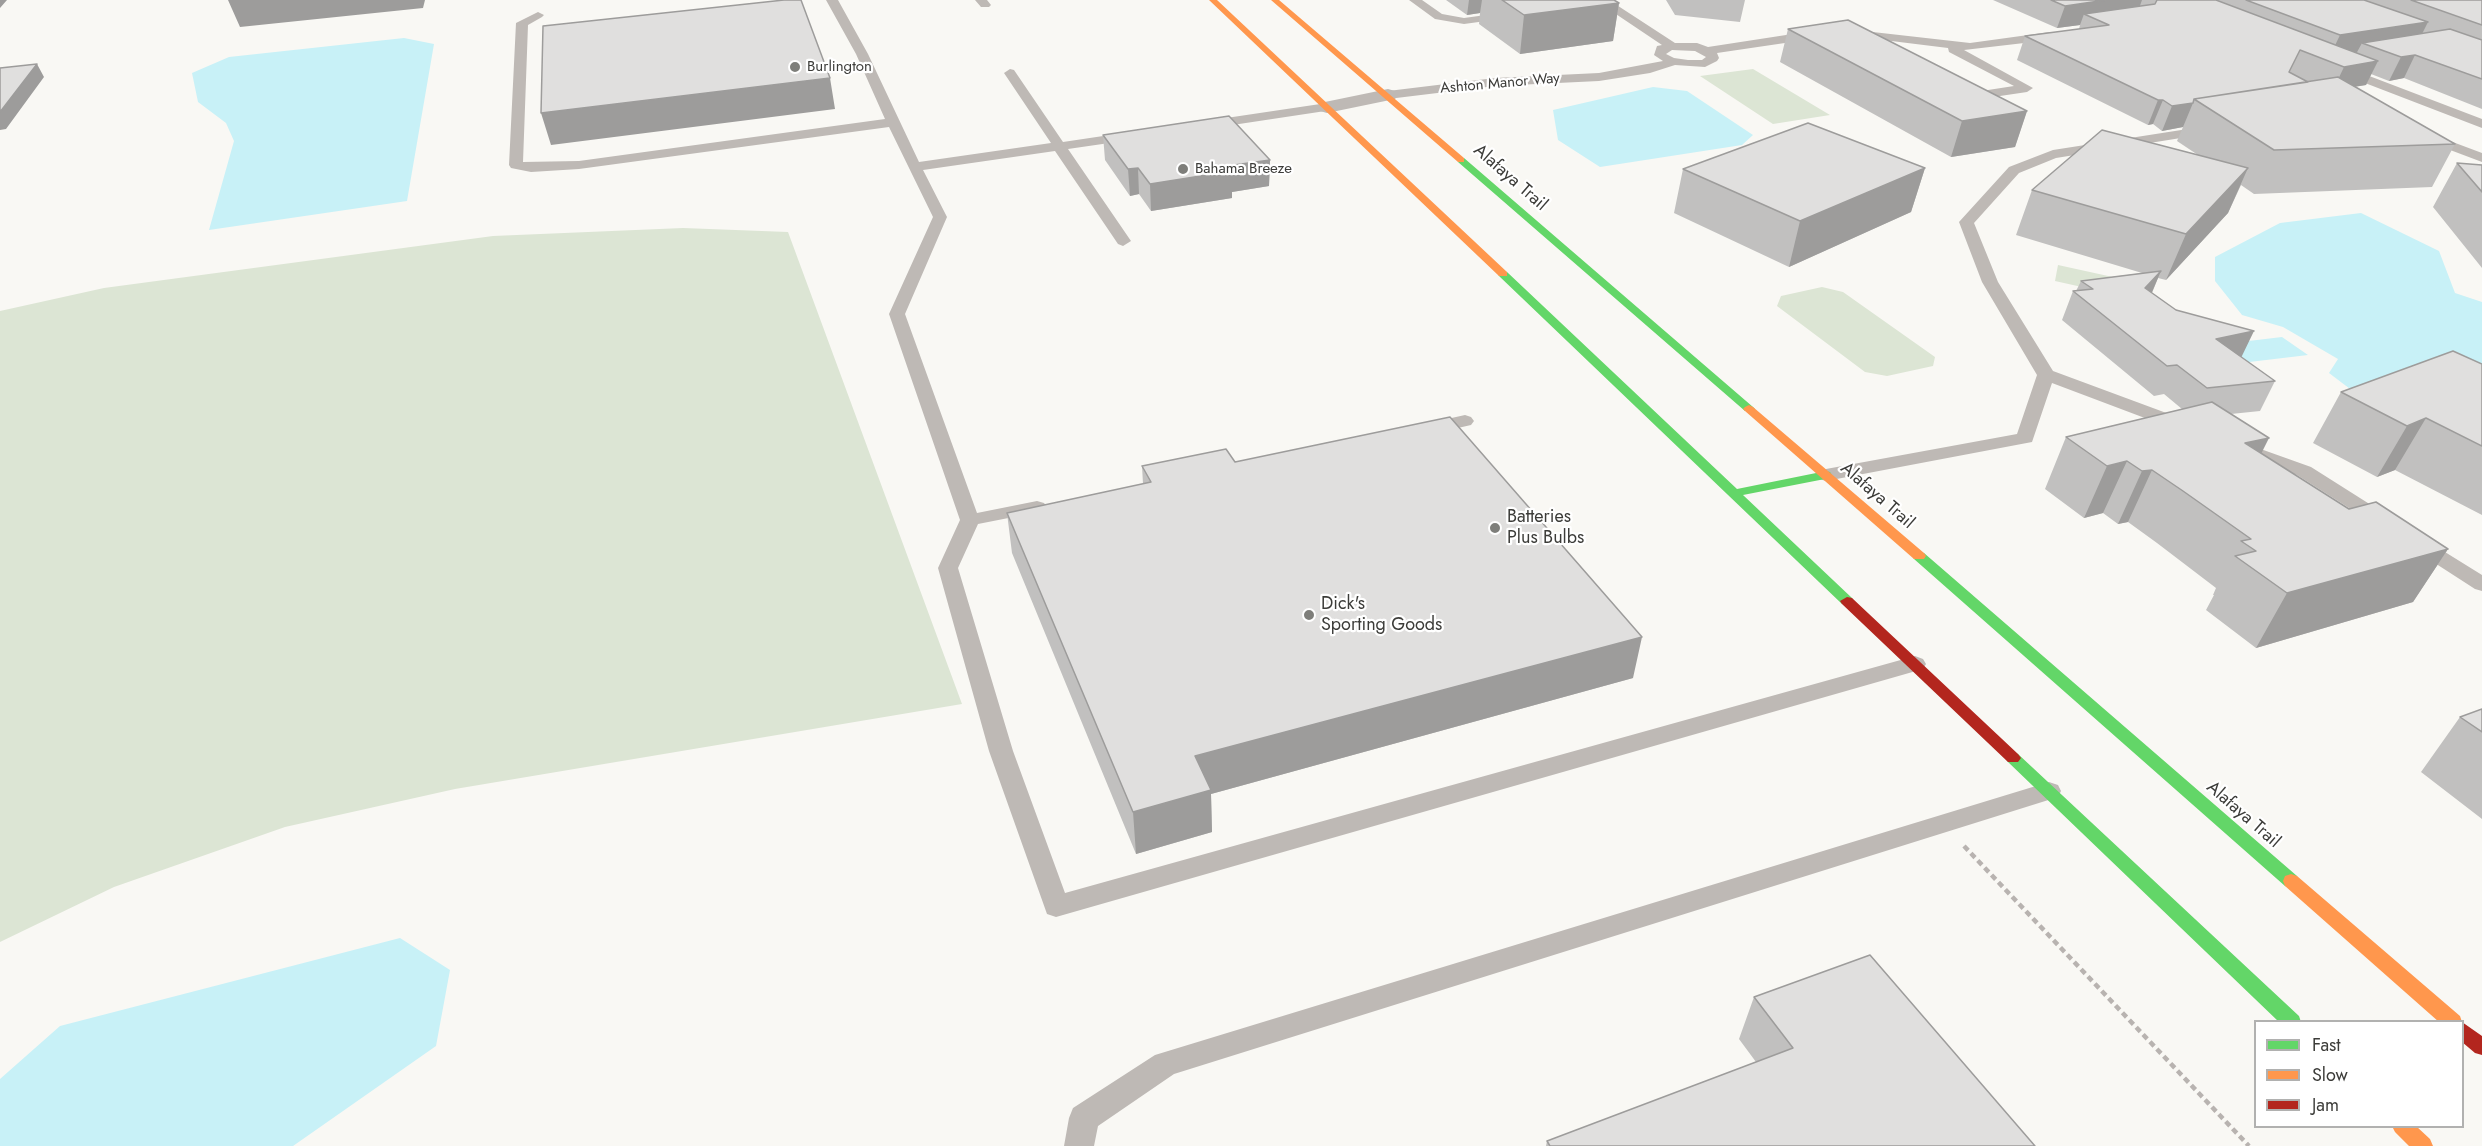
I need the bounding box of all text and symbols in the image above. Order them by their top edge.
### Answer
place label: Burlington [807,58,872,76]
marker: Burlington [788,60,802,74]
street label: Ashton Manor Way [1439,70,1561,98]
street label: Alafaya Trail [1469,140,1551,216]
place label: Bahama Breeze [1195,160,1292,178]
marker: Bahama Breeze [1176,162,1190,176]
street label: Alafaya Trail [1836,458,1918,534]
place label: Batteries Plus Bulbs [1507,507,1584,550]
marker: Batteries Plus Bulbs [1488,521,1502,535]
place label: Dick's Sporting Goods [1321,594,1442,636]
marker: Dick's Sporting Goods [1302,608,1316,622]
street label: Alafaya Trail [2202,777,2284,853]
legend [2254,1020,2464,1128]
text: Fast [2312,1032,2341,1058]
text: Slow [2312,1062,2348,1088]
text: Jam [2312,1092,2339,1118]

